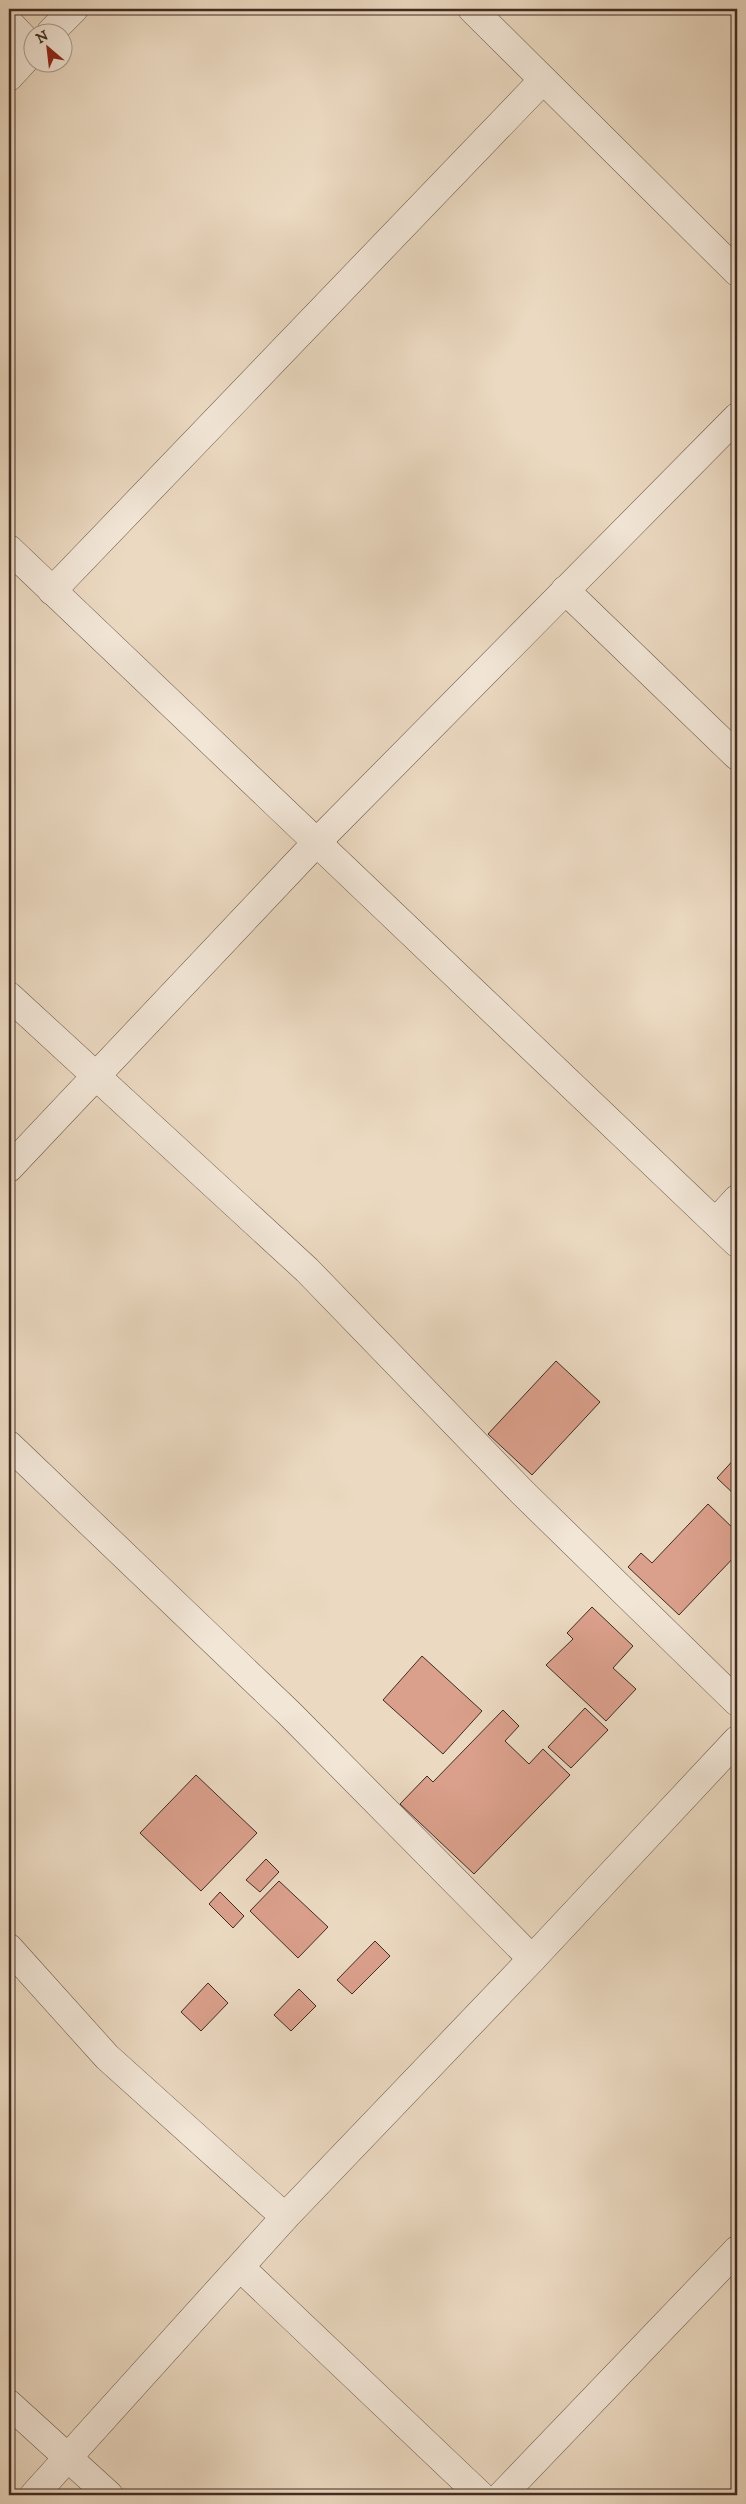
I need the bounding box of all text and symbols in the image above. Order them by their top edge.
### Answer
north arrow [22,22,72,72]
text: N [33,27,52,48]

